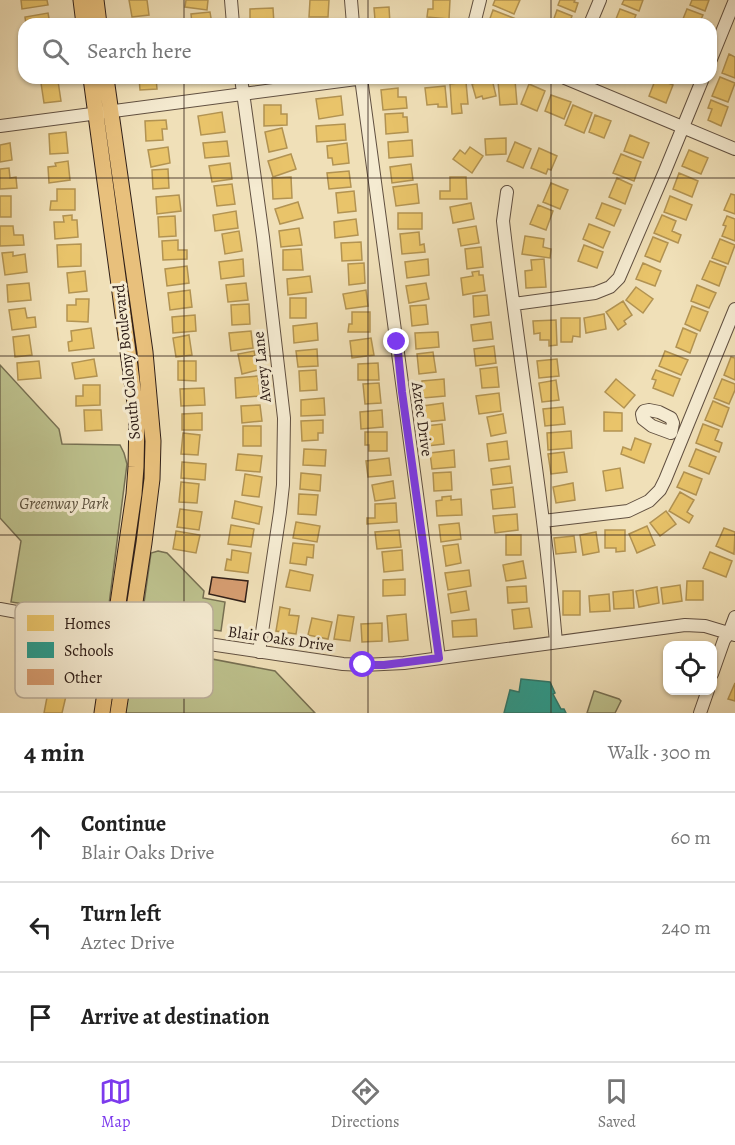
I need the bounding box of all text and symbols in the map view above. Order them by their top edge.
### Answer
search box [18,18,717,84]
icon: search [39,35,72,68]
text: Search here [87,36,192,66]
street label: South Colony Boulevard [108,283,146,441]
route end [383,328,409,354]
street label: Avery Lane [247,330,277,404]
street label: Aztec Drive [406,379,438,458]
park label: Greenway Park [19,493,109,515]
legend [15,602,213,698]
text: Homes [64,613,111,635]
street label: Blair Oaks Drive [226,621,335,657]
text: Schools [64,640,114,662]
map controls [663,641,717,695]
button: locate [663,641,717,695]
route start [349,651,375,677]
text: Other [64,667,102,689]
text: 4 min [24,735,85,770]
text: Walk · 300 m [608,739,711,766]
text: Continue [81,809,166,839]
icon: ahead [24,821,57,854]
text: 60 m [671,824,711,851]
text: Blair Oaks Drive [81,839,214,866]
text: Turn left [81,899,161,929]
icon: left [24,911,57,944]
text: 240 m [661,914,711,941]
text: Aztec Drive [81,929,175,956]
icon: arrive [24,1001,57,1034]
text: Arrive at destination [81,1002,270,1032]
tab: Map [99,1075,132,1133]
tab: Directions [331,1075,399,1133]
tab: Saved [598,1075,636,1133]

